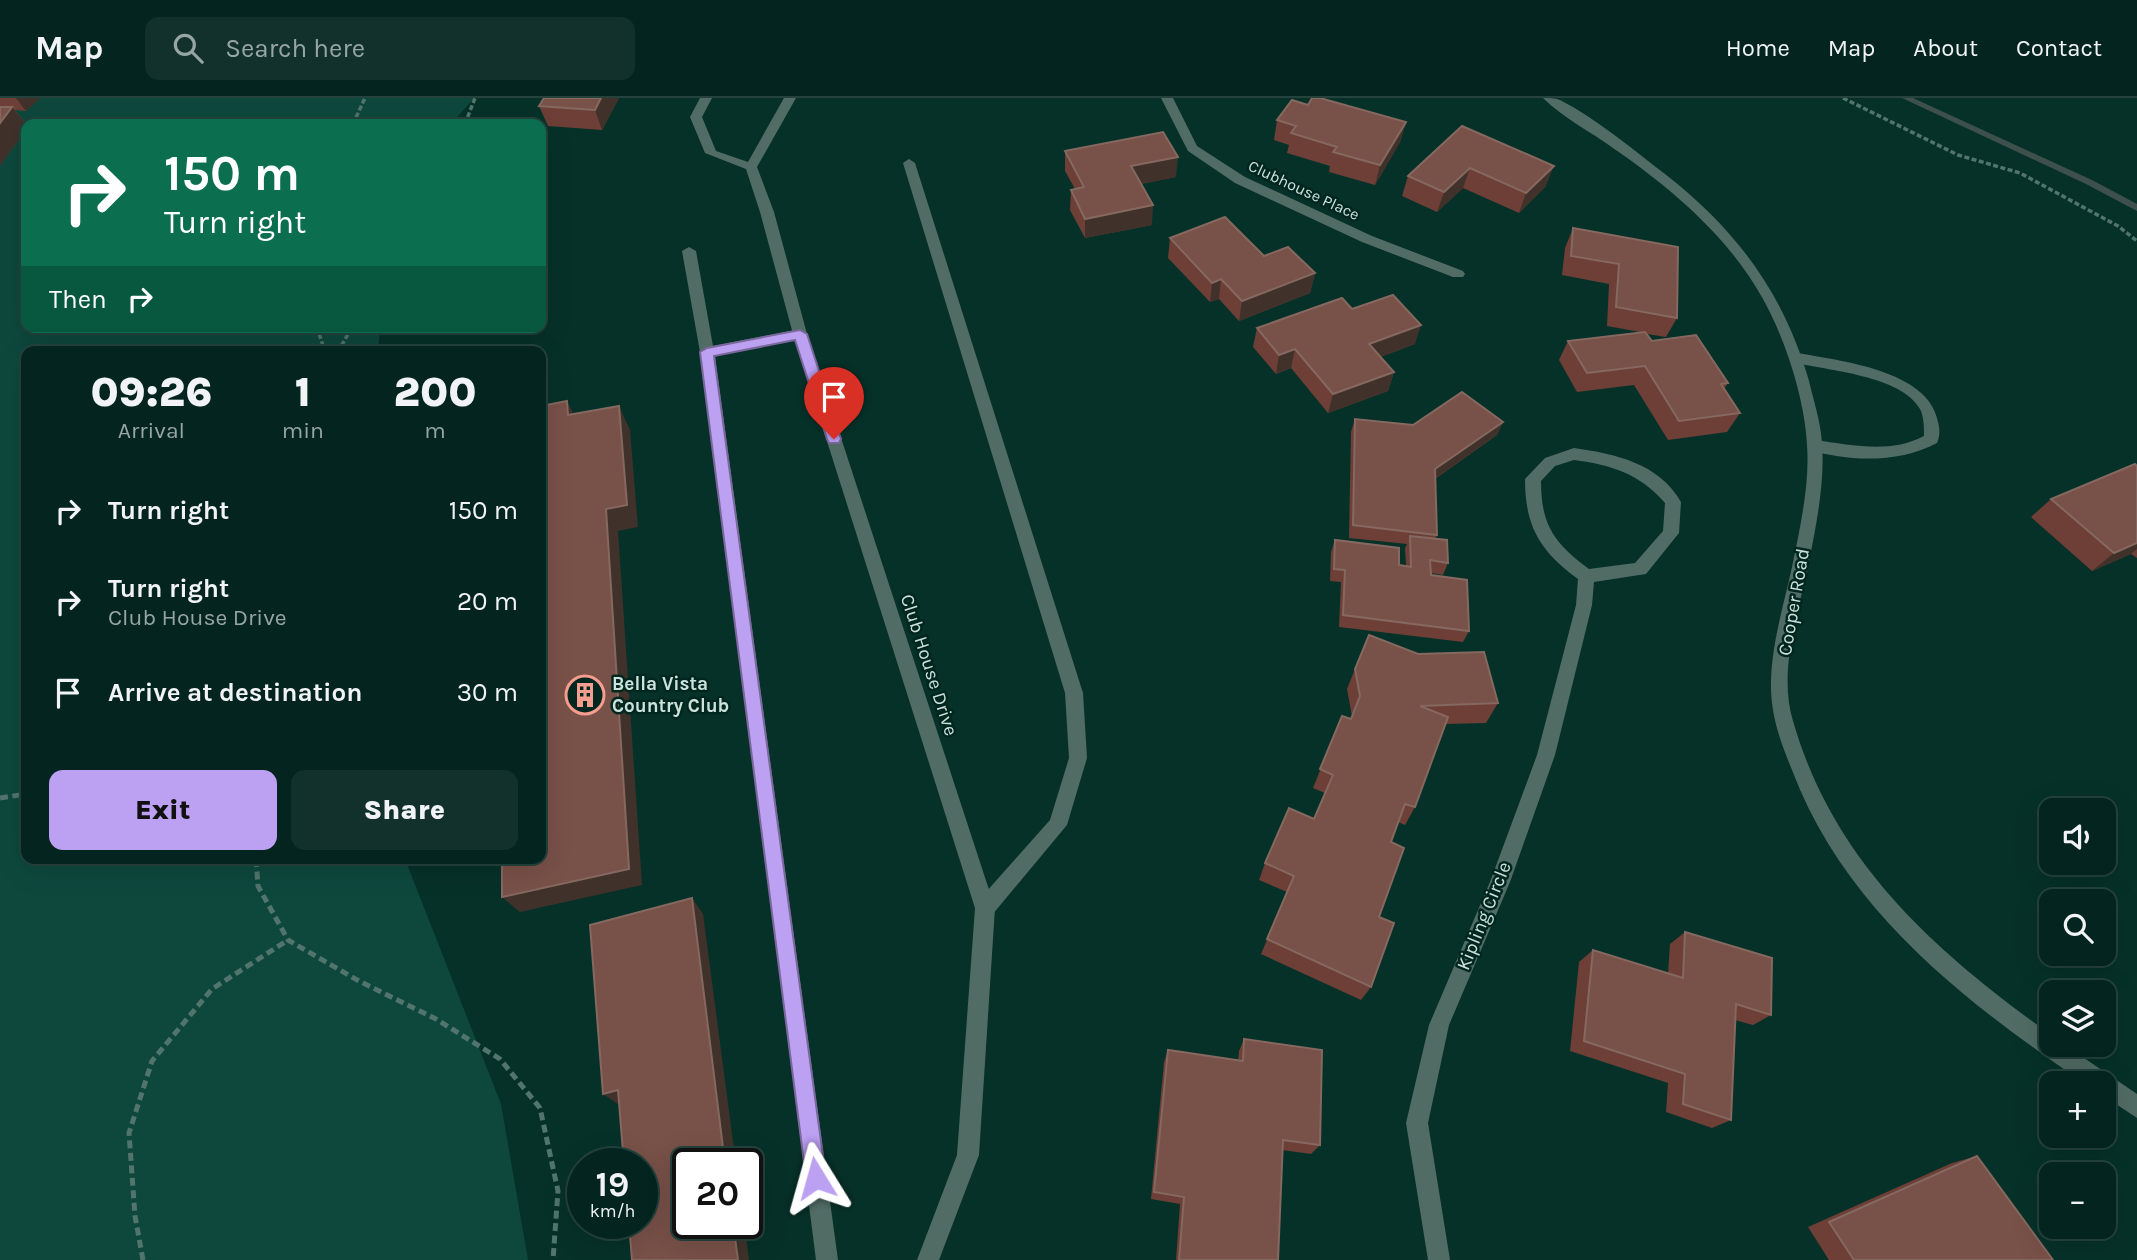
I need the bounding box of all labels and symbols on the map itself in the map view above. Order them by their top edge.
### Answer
street label: Clubhouse Place [1245,156,1363,224]
pin [804,367,864,439]
street label: Cooper Road [1774,547,1814,657]
street label: Club House Drive [896,591,962,739]
place label: Bella Vista Country Club [612,673,729,717]
building icon: Bella Vista Country Club [564,674,606,716]
street label: Kipling Circle [1452,859,1516,973]
position arrow [779,1141,853,1215]
speed limit sign: 20 [672,1148,763,1239]

